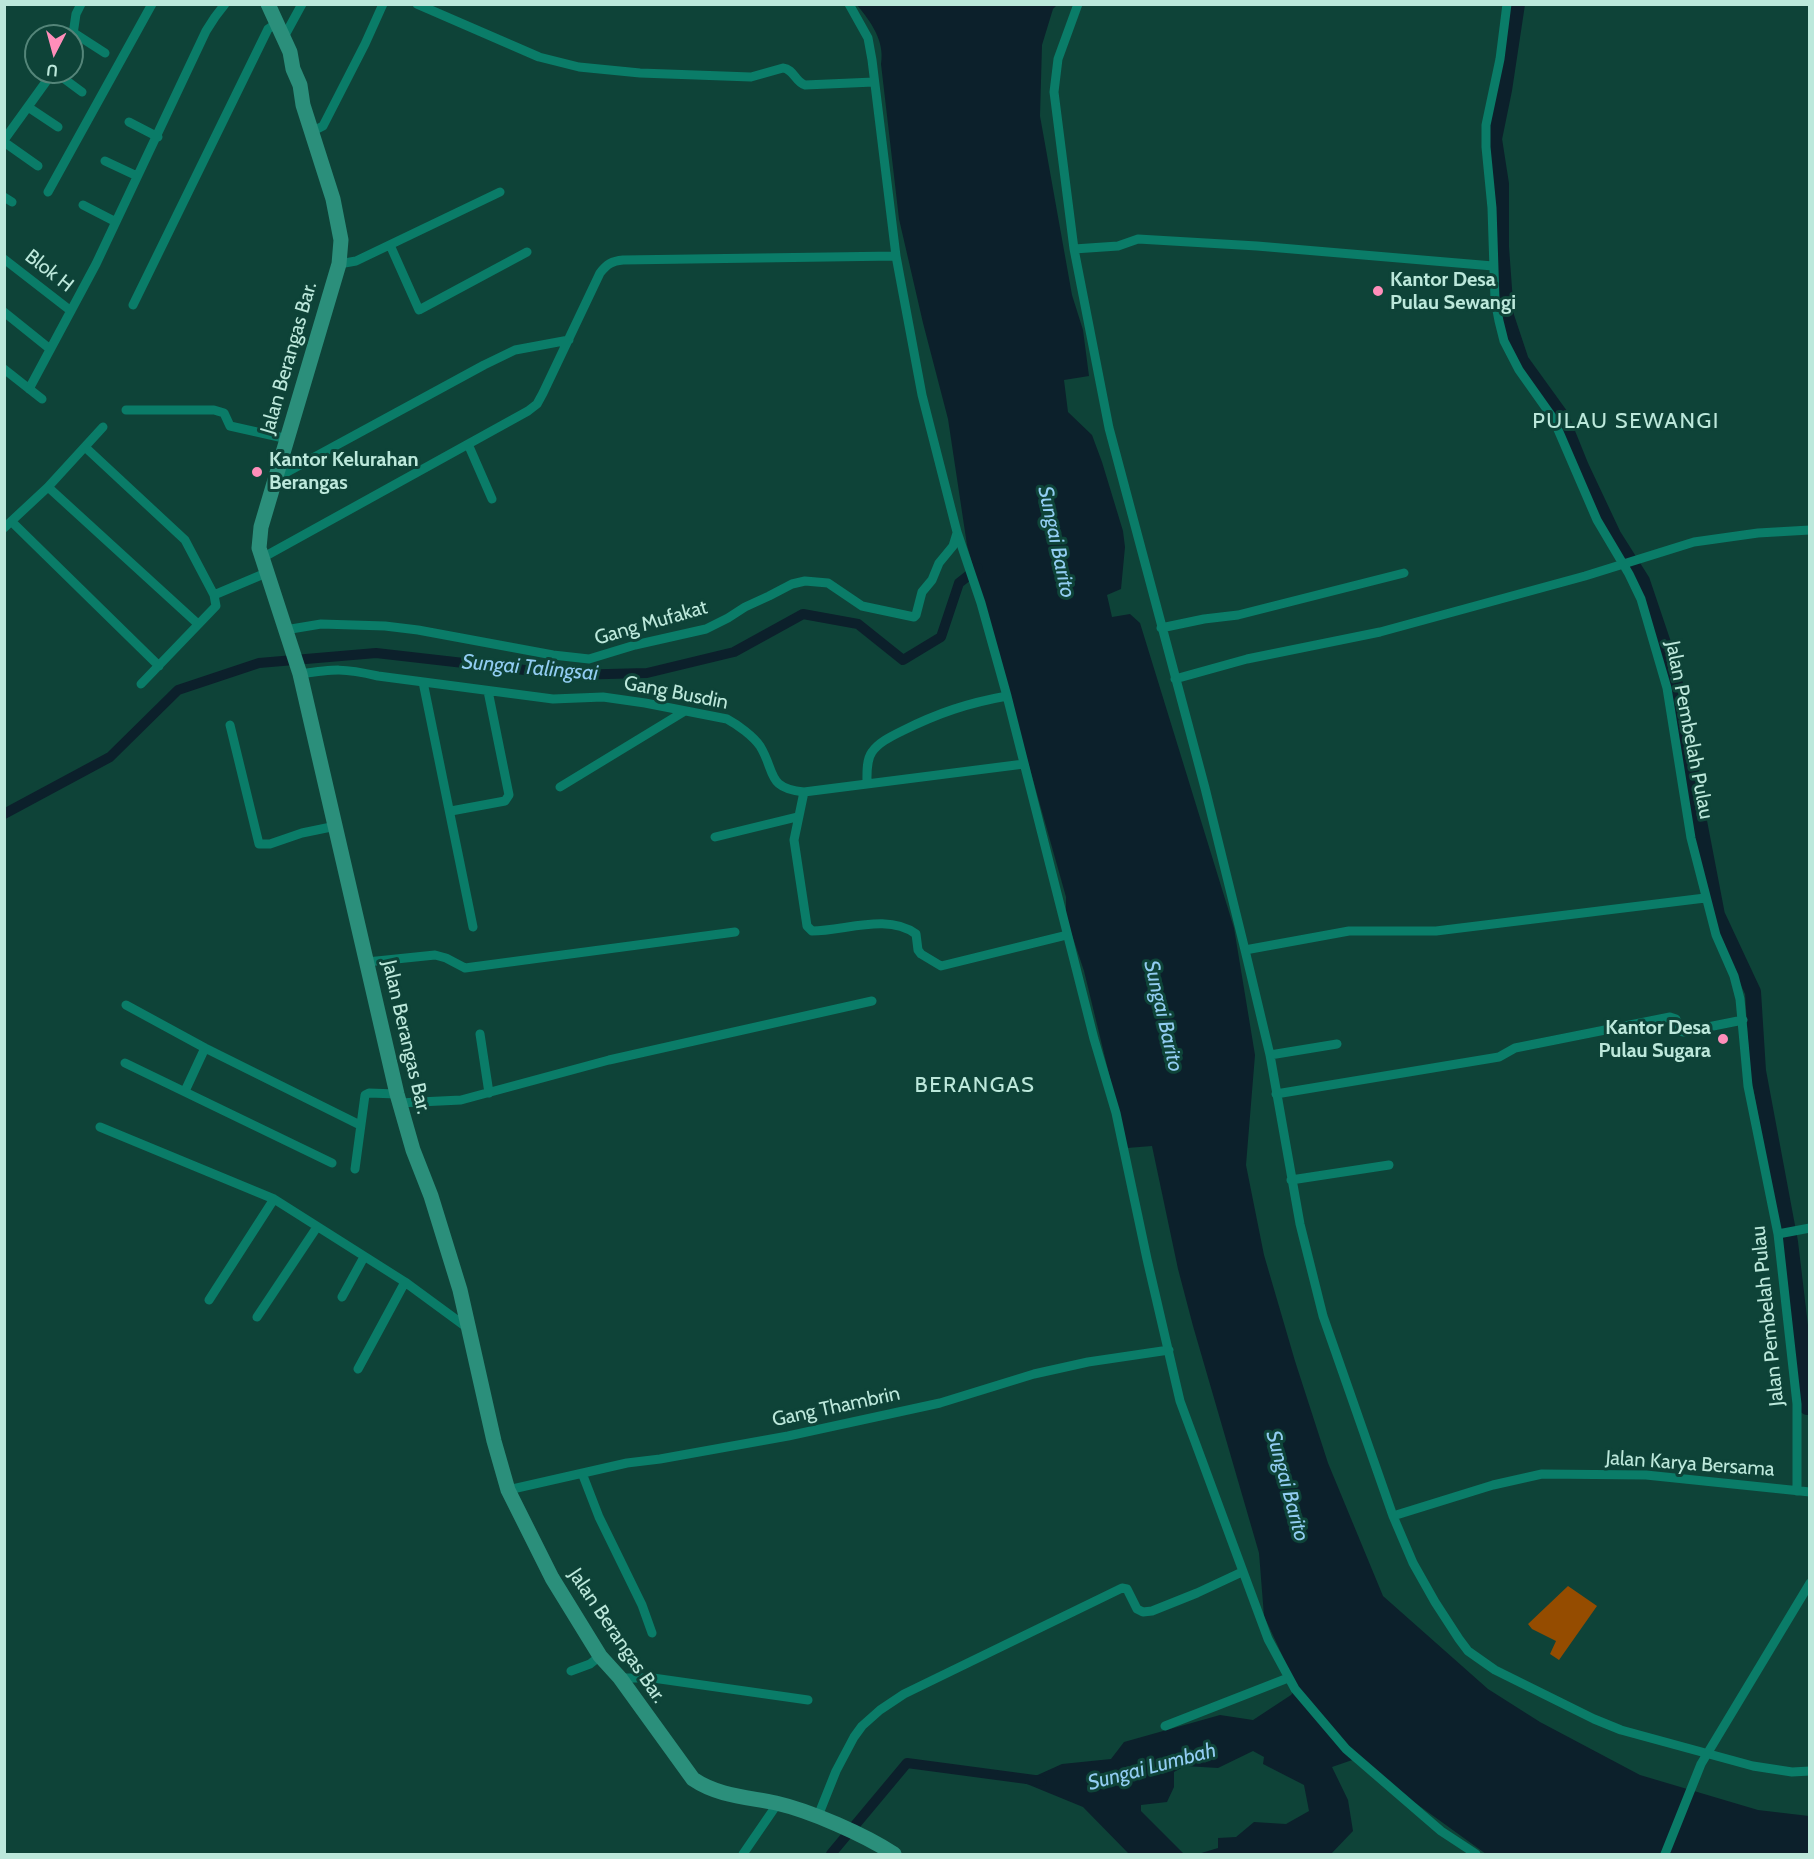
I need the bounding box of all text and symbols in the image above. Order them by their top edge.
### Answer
north arrow [24,24,84,84]
text: U [46,60,59,80]
street label: Blok H [20,245,78,297]
place label: Kantor Desa Pulau Sewangi [1390,268,1516,315]
street label: Jalan Berangas Bar. [256,279,322,437]
marker: Kantor Desa Pulau Sewangi [1371,284,1385,298]
district label: PULAU SEWANGI [1532,409,1720,435]
place label: Kantor Kelurahan Berangas [269,448,418,495]
marker: Kantor Kelurahan Berangas [250,465,264,479]
water label: Sungai Barito [1032,484,1080,600]
street label: Gang Mufakat [592,595,710,651]
street label: Jalan Pembelah Pulau [1660,639,1718,821]
water label: Sungai Talingsai [461,649,599,687]
street label: Gang Busdin [622,671,730,715]
street label: Jalan Berangas Bar. [377,958,435,1116]
water label: Sungai Barito [1138,958,1188,1074]
place label: Kantor Desa Pulau Sugara [1599,1016,1711,1063]
marker: Kantor Desa Pulau Sugara [1716,1032,1730,1046]
district label: BERANGAS [915,1073,1035,1099]
street label: Jalan Pembelah Pulau [1747,1225,1789,1407]
street label: Gang Thambrin [770,1382,902,1432]
water label: Sungai Barito [1260,1428,1314,1544]
street label: Jalan Karya Bersama [1605,1446,1775,1482]
street label: Jalan Berangas Bar. [563,1564,671,1708]
water label: Sungai Lumbah [1085,1738,1219,1796]

